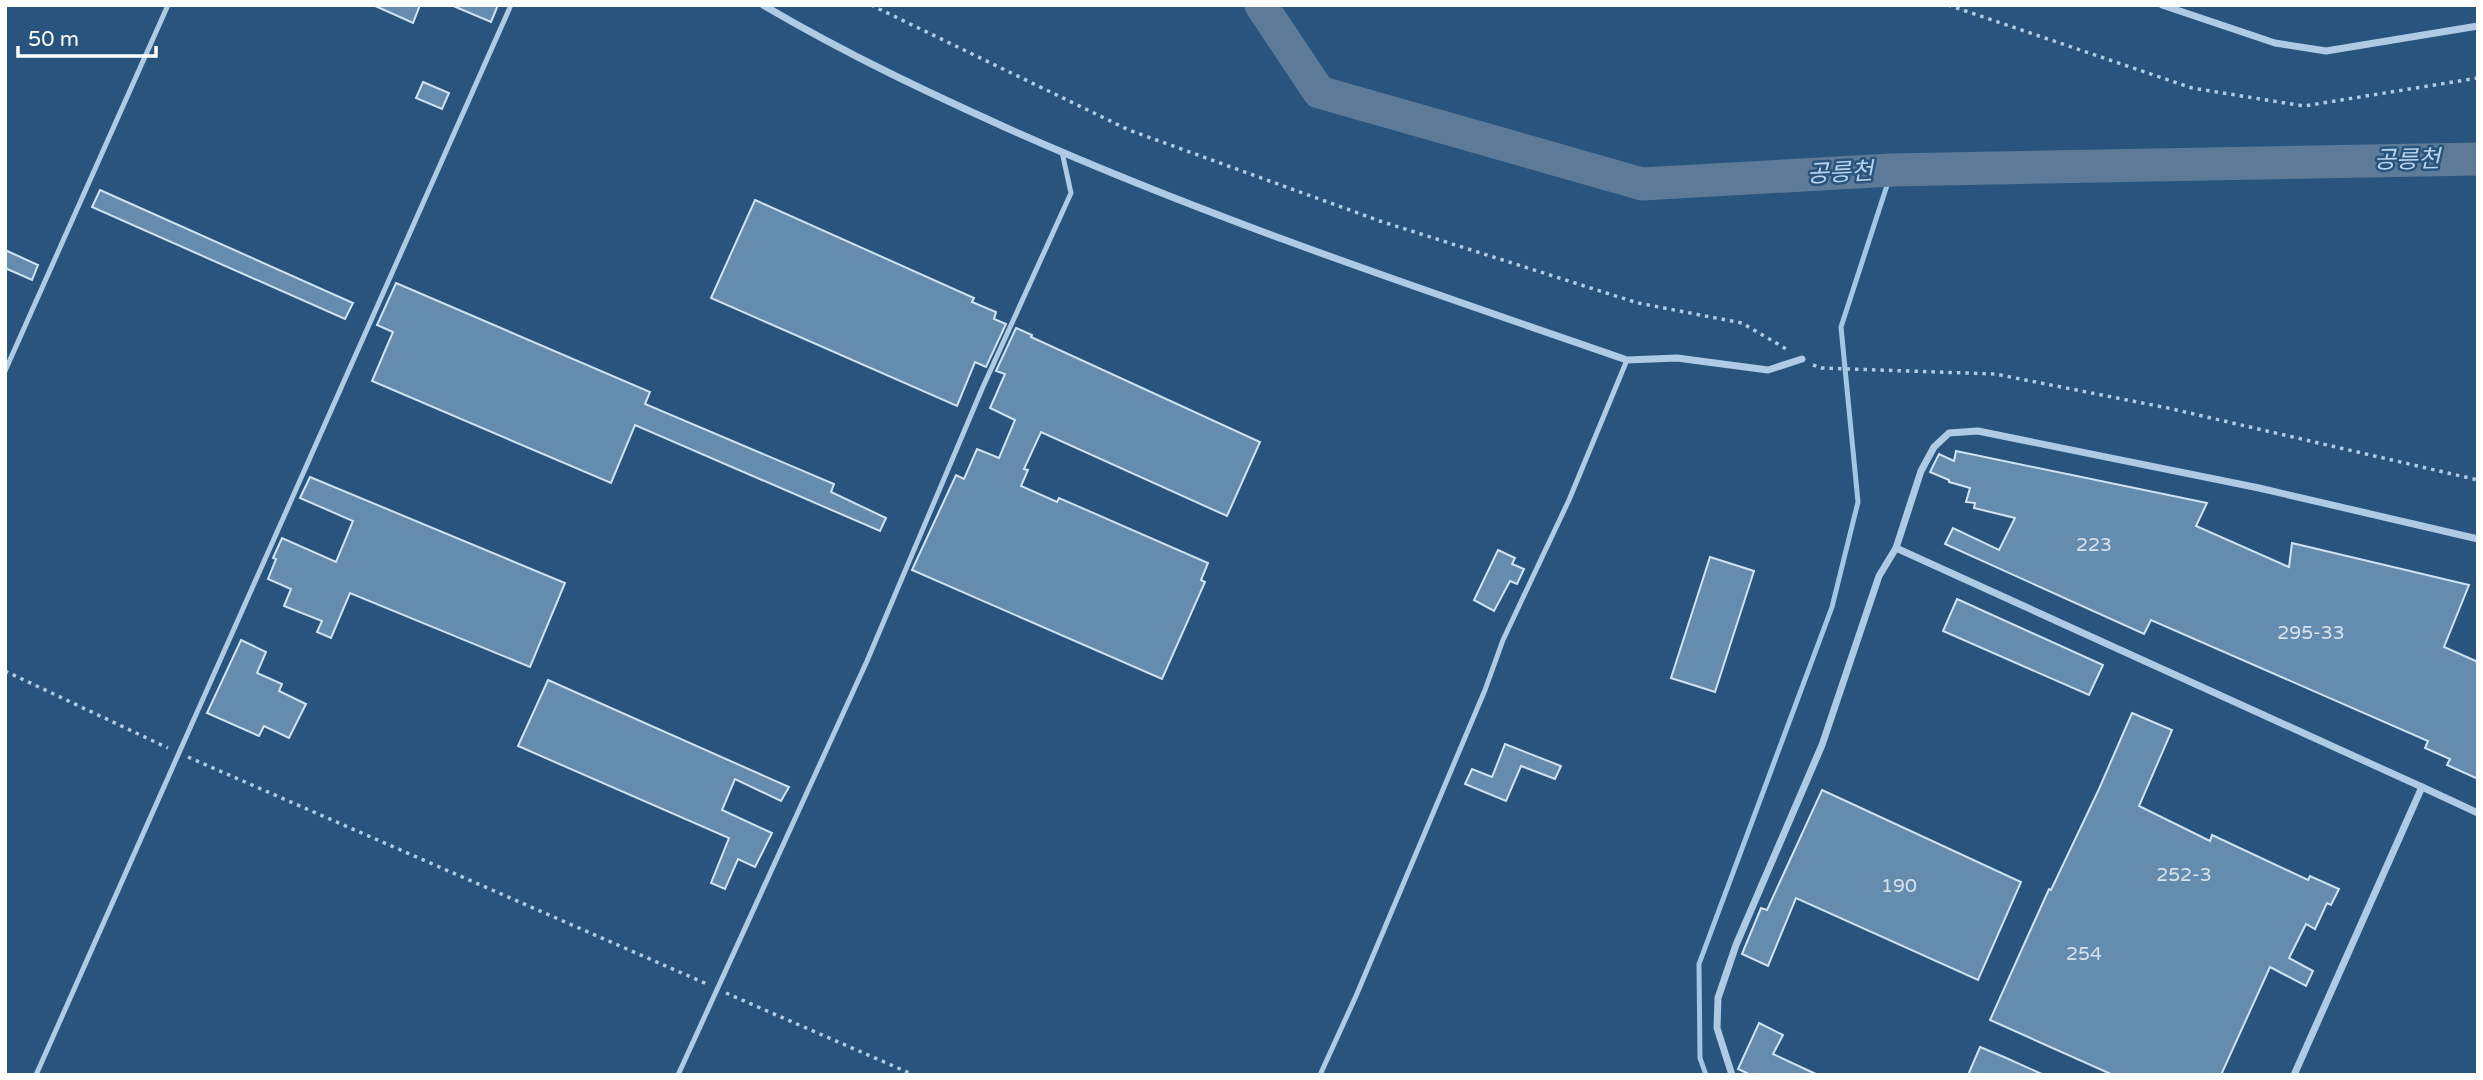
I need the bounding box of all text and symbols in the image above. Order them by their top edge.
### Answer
scale bar [18,14,156,58]
text: 50 m [28,27,79,52]
water label: 공릉천 [2374,145,2443,175]
water label: 공릉천 [1806,157,1877,189]
house number: 223 [2076,534,2112,556]
house number: 295-33 [2277,622,2345,644]
house number: 252-3 [2156,864,2212,886]
house number: 190 [1881,875,1917,897]
house number: 254 [2066,943,2102,965]

